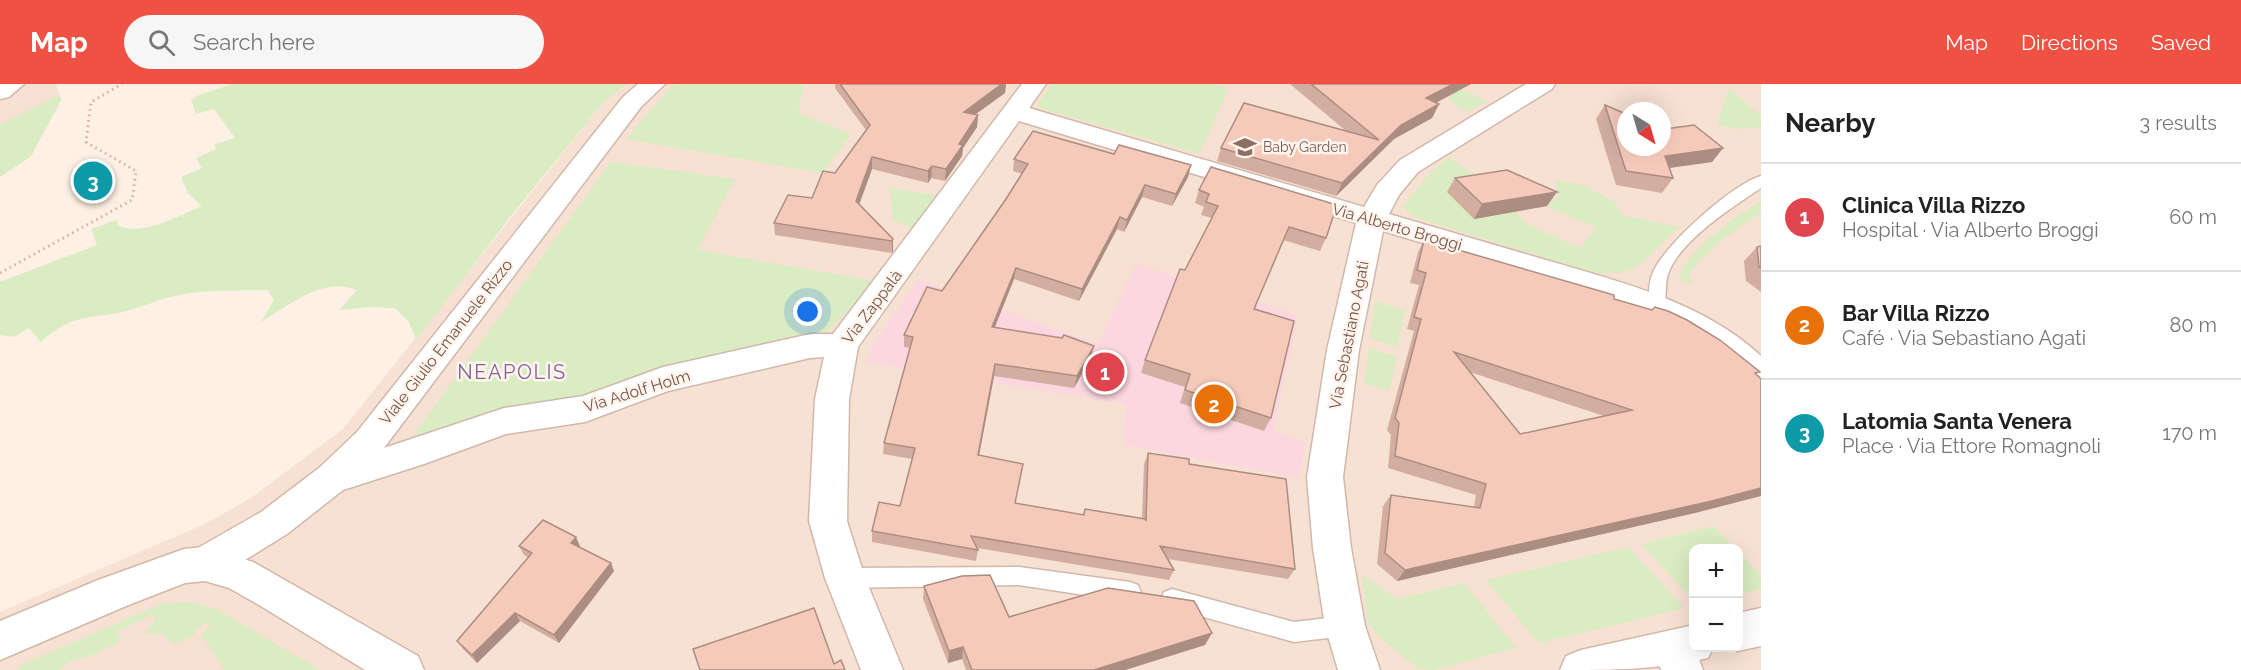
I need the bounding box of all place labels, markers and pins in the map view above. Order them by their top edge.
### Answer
school or university icon: Baby Garden [1232,134,1258,160]
place label: Baby Garden [1263,139,1347,155]
pin: 3 [74,158,112,204]
pin: 1 [1086,350,1124,394]
pin: 2 [1194,382,1234,426]

